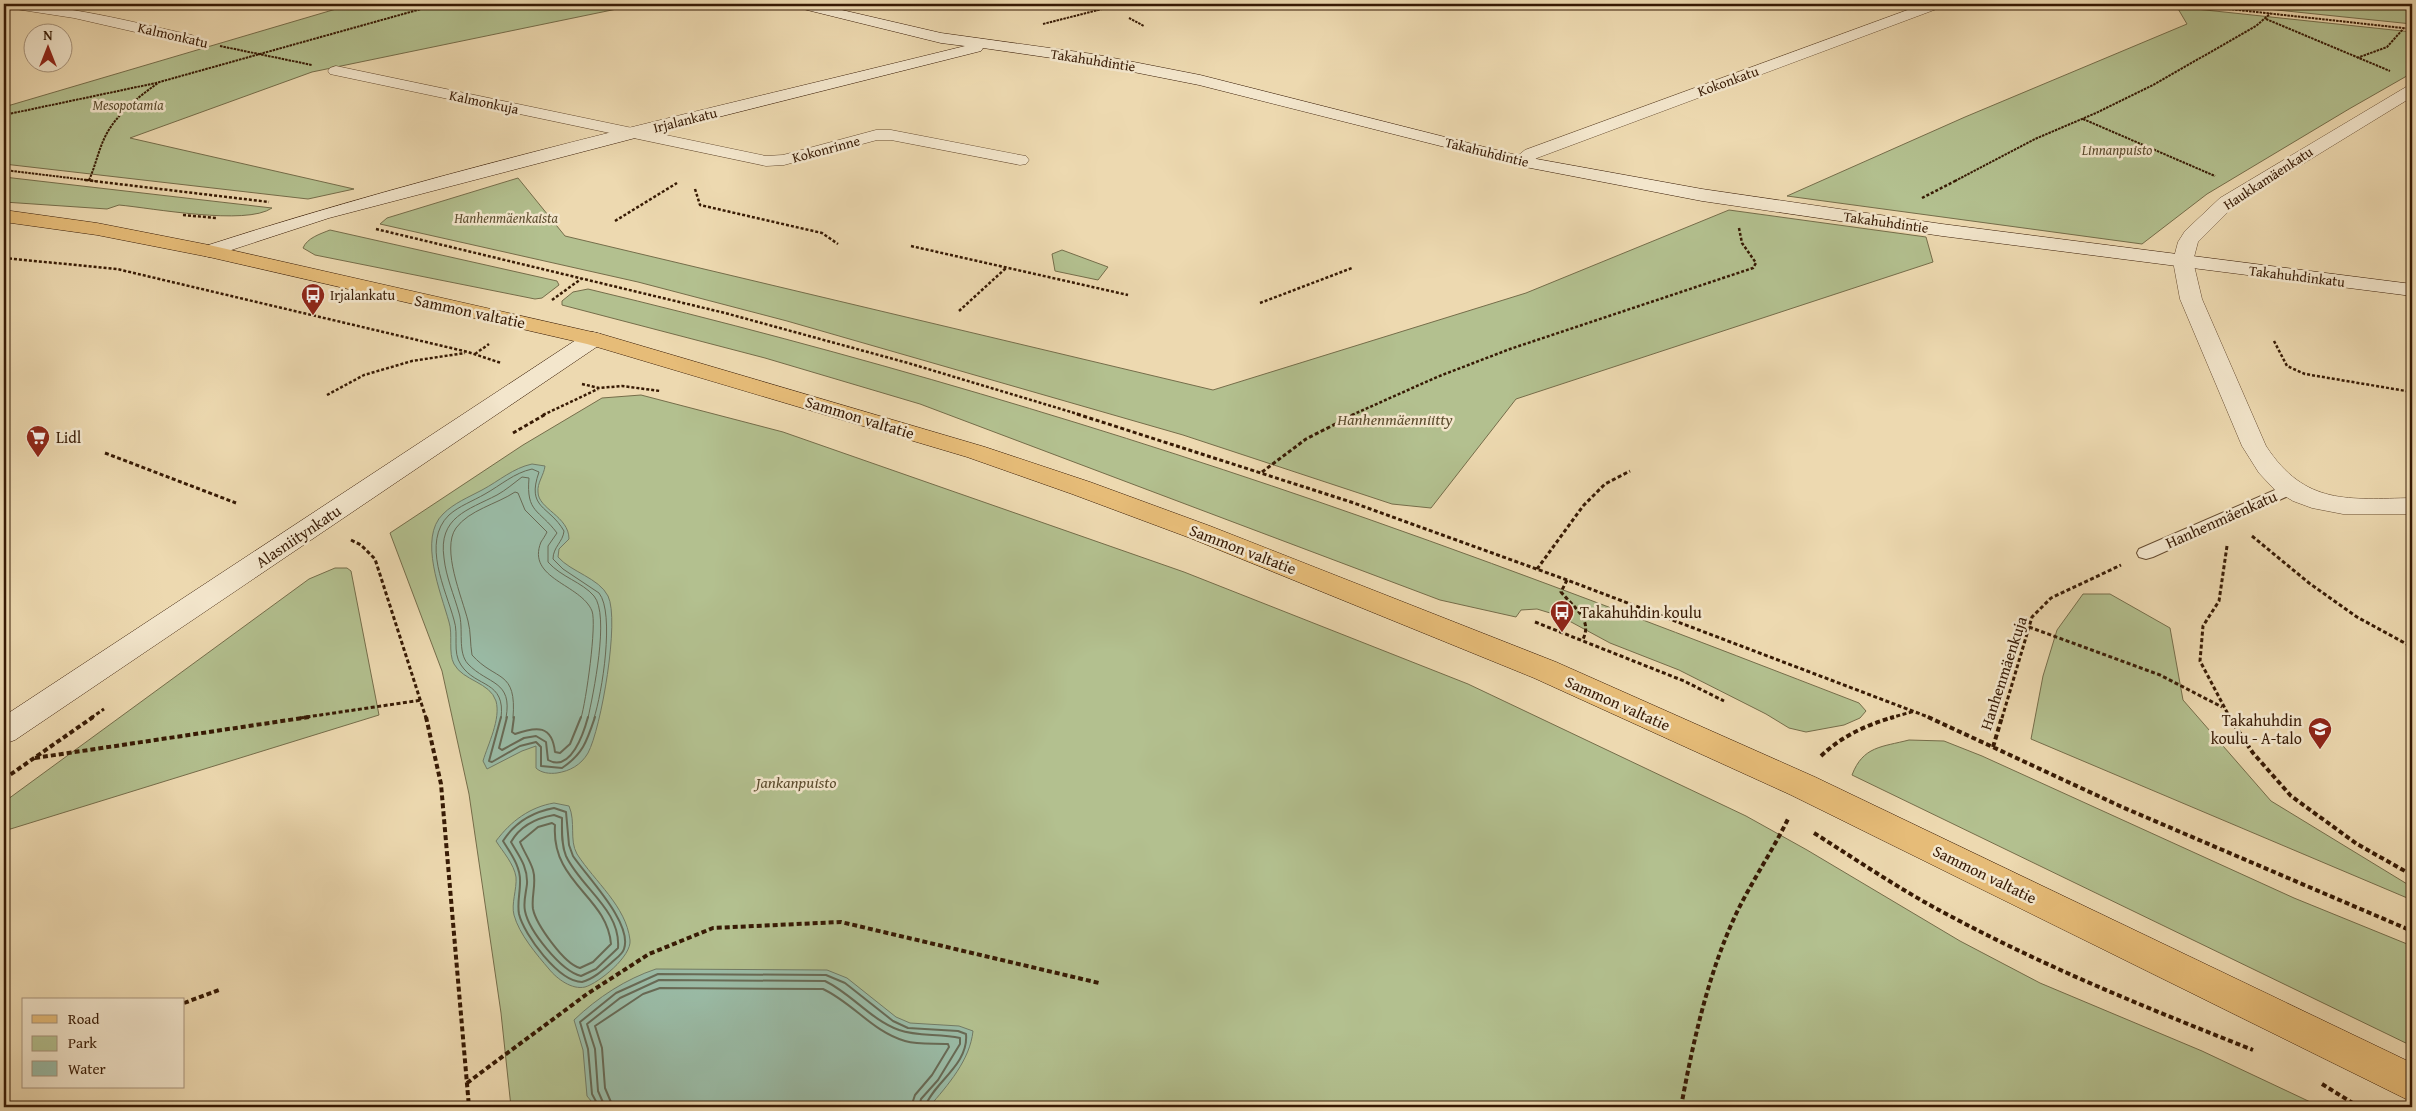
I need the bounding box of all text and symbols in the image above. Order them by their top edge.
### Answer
street label: Kalmonkatu [136,17,211,53]
north arrow [22,22,72,72]
text: N [43,25,53,45]
street label: Takahuhdintie [1049,43,1137,77]
street label: Kokonkatu [1695,61,1762,101]
street label: Kalmonkuja [448,85,521,119]
park label: Mesopotamia [92,95,164,115]
street label: Irjalankatu [651,102,719,138]
street label: Kokonrinne [790,130,862,168]
street label: Takahuhdintie [1443,132,1531,172]
park label: Linnanpuisto [2081,140,2152,160]
street label: Haukkamäenkatu [2219,141,2317,214]
street label: Takahuhdintie [1842,206,1930,238]
park label: Hanhenmäenkaista [453,208,558,228]
street label: Takahuhdinkatu [2248,260,2347,292]
bus stop icon: Irjalankatu [300,282,326,316]
place label: Irjalankatu [330,285,396,305]
street label: Sammon valtatie [412,288,528,334]
street label: Sammon valtatie [803,389,917,445]
park label: Hanhenmäenniitty [1336,407,1453,431]
supermarket icon: Lidl [25,424,51,458]
place label: Lidl [56,425,82,449]
street label: Hanhenmäenkatu [2161,484,2281,554]
street label: Alasniitynkatu [250,498,346,574]
street label: Sammon valtatie [1186,518,1300,580]
bus stop icon: Takahuhdin koulu [1549,599,1575,633]
place label: Takahuhdin koulu [1580,600,1702,624]
street label: Hanhenmäenkuja [1973,613,2033,733]
street label: Sammon valtatie [1562,669,1674,737]
place label: Takahuhdin koulu - A-talo [2211,708,2302,750]
school or university icon: Takahuhdin koulu - A-talo [2307,716,2333,750]
park label: Jankanpuisto [753,770,836,794]
street label: Sammon valtatie [1929,839,2041,909]
legend [22,998,185,1088]
text: Road [68,1008,99,1029]
text: Park [68,1032,97,1053]
text: Water [68,1058,106,1079]

